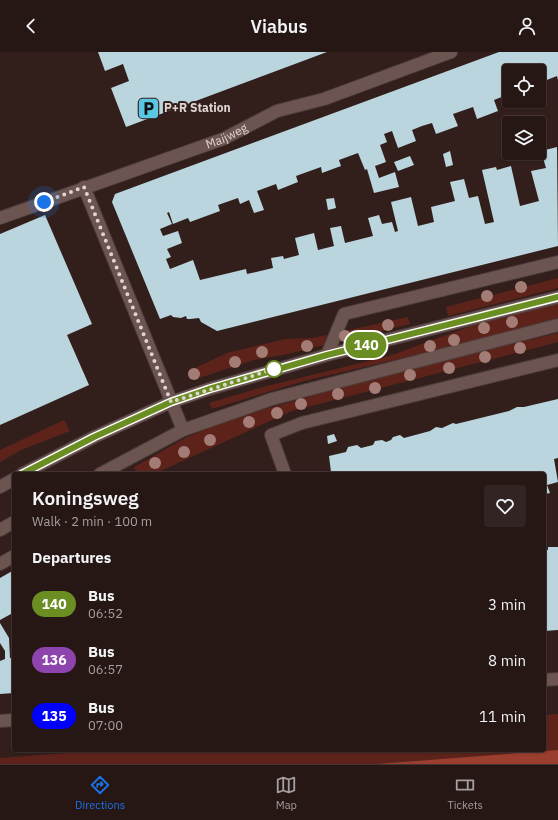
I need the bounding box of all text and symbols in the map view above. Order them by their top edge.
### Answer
icon: back [20,15,42,37]
text: Viabus [251,15,307,38]
icon: person [516,15,538,37]
map controls [502,64,546,160]
button: locate [502,64,546,108]
parking icon: P+R Station [135,95,161,121]
place label: P+R Station [164,100,231,115]
button: layers [502,116,546,160]
street label: Maijweg [204,119,250,152]
your location [34,192,54,212]
line badge: 140 [343,332,389,358]
text: 140 [353,336,379,354]
unlabelled marker [265,360,283,378]
button: heart [484,485,526,527]
text: Koningsweg [32,486,139,510]
text: Walk · 2 min · 100 m [32,513,152,530]
text: Departures [32,548,111,567]
text: Bus [88,586,115,605]
text: 140 [41,595,67,613]
text: 3 min [488,595,526,614]
text: 06:52 [88,605,123,622]
text: Bus [88,642,115,661]
text: 136 [41,651,67,669]
text: 8 min [488,651,526,670]
text: 06:57 [88,661,123,678]
text: Bus [88,698,115,717]
text: 135 [41,707,67,725]
text: 11 min [479,707,526,726]
text: 07:00 [88,717,123,734]
tab: Directions [75,774,125,812]
tab: Map [275,774,297,812]
tab: Tickets [447,774,483,812]

